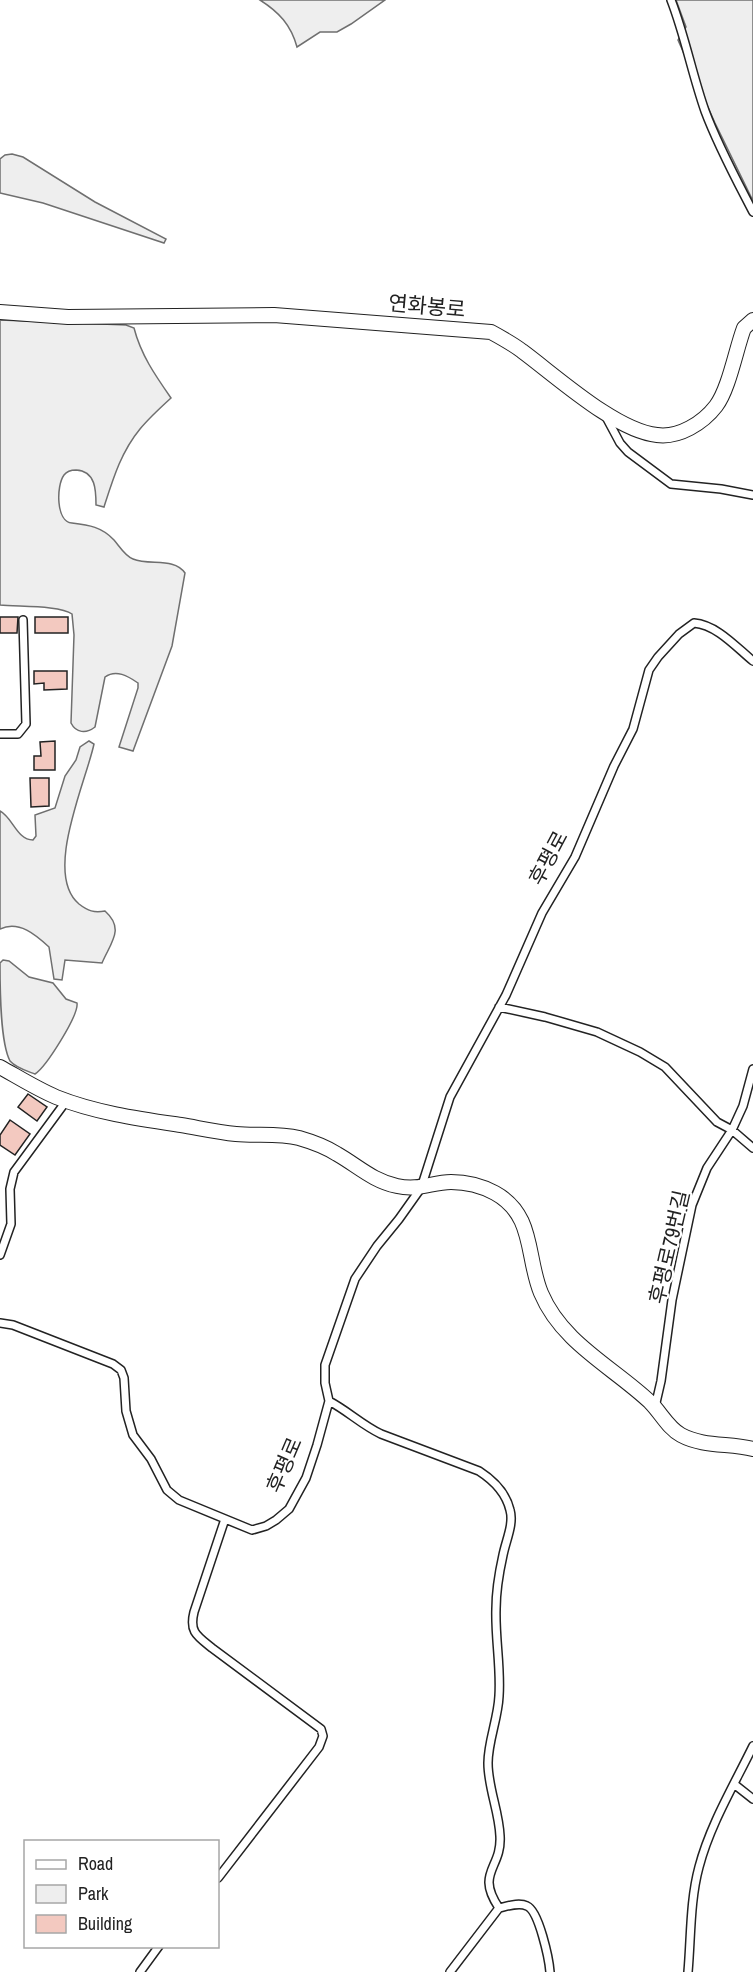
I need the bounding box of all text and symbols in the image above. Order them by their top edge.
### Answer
street label: 연화봉로 [387,288,467,324]
street label: 후평로 [522,826,574,890]
street label: 후평로79번길 [642,1187,696,1307]
street label: 후평로 [259,1433,309,1497]
legend [24,1840,219,1948]
text: Road [78,1851,113,1876]
text: Park [78,1881,109,1906]
text: Building [78,1911,133,1936]

